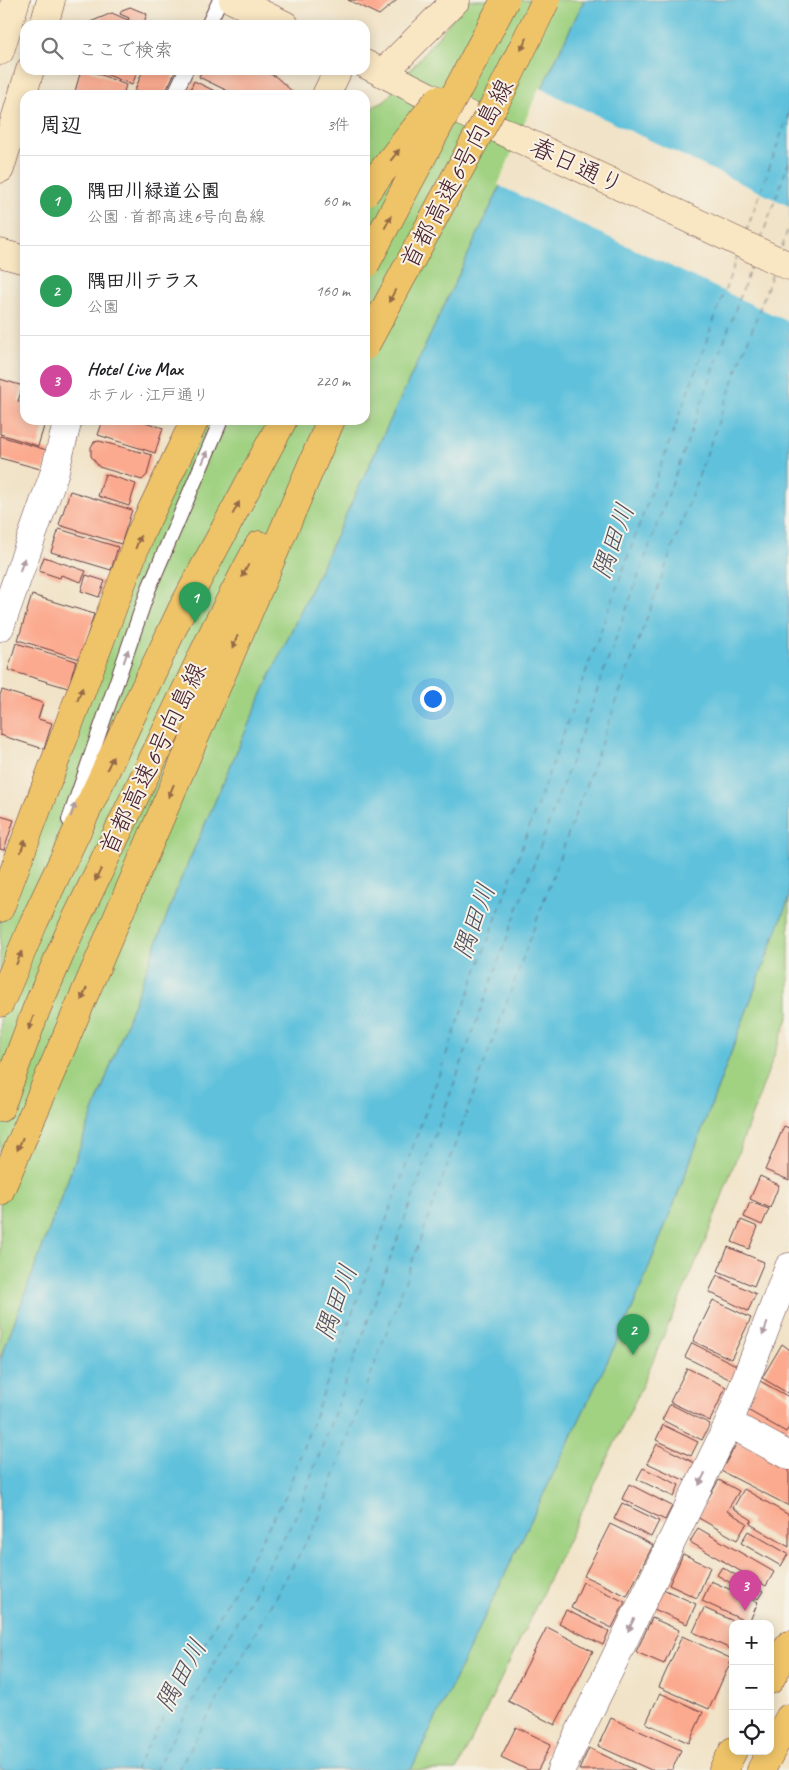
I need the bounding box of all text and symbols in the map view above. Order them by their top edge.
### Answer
search box [20,20,370,75]
icon: search [38,34,66,62]
one-way arrow [520,37,528,51]
text: ここで検索 [78,38,173,62]
street label: 首都高速6号向島線 [393,73,521,275]
text: 周辺 [40,112,82,138]
text: 3件 [327,115,350,135]
street label: 春日通り [525,130,629,202]
one-way arrow [390,149,401,162]
text: 隅田川緑道公園 [87,179,220,203]
text: 1 [52,191,60,211]
text: 60 m [323,191,350,211]
text: 公園 · 首都高速6号向島線 [87,207,265,227]
one-way arrow [384,214,392,229]
text: 隅田川テラス [87,269,200,293]
text: 2 [52,281,60,301]
text: 160 m [316,281,350,301]
one-way arrow [388,289,396,303]
text: 公園 [87,297,119,317]
text: Hotel Live Max [87,357,183,381]
text: 3 [52,371,60,391]
text: 220 m [316,371,350,391]
text: ホテル · 江戸通り [87,385,209,405]
one-way arrow [202,449,210,464]
water label: 隅田川 [584,499,642,583]
one-way arrow [232,501,240,515]
one-way arrow [134,534,142,549]
one-way arrow [18,557,26,572]
one-way arrow [241,564,249,579]
pin: 1 [179,582,211,623]
one-way arrow [231,635,239,649]
one-way arrow [122,648,130,663]
street label: 首都高速6号向島線 [92,657,214,861]
your location [420,686,446,712]
one-way arrow [77,687,85,701]
one-way arrow [106,756,114,770]
one-way arrow [167,784,175,798]
one-way arrow [69,802,77,817]
one-way arrow [19,838,27,853]
one-way arrow [93,868,101,882]
water label: 隅田川 [445,879,503,963]
one-way arrow [15,951,23,965]
one-way arrow [80,987,88,1001]
one-way arrow [27,1016,35,1030]
one-way arrow [16,1137,24,1151]
water label: 隅田川 [307,1260,365,1344]
pin: 2 [617,1314,649,1355]
one-way arrow [761,1322,769,1337]
one-way arrow [698,1472,706,1486]
pin: 3 [729,1570,761,1611]
one-way arrow [627,1618,635,1632]
map controls [729,1620,774,1755]
button: + [729,1620,774,1665]
water label: 隅田川 [148,1633,214,1717]
button: − [729,1665,774,1710]
button: locate [729,1710,774,1755]

